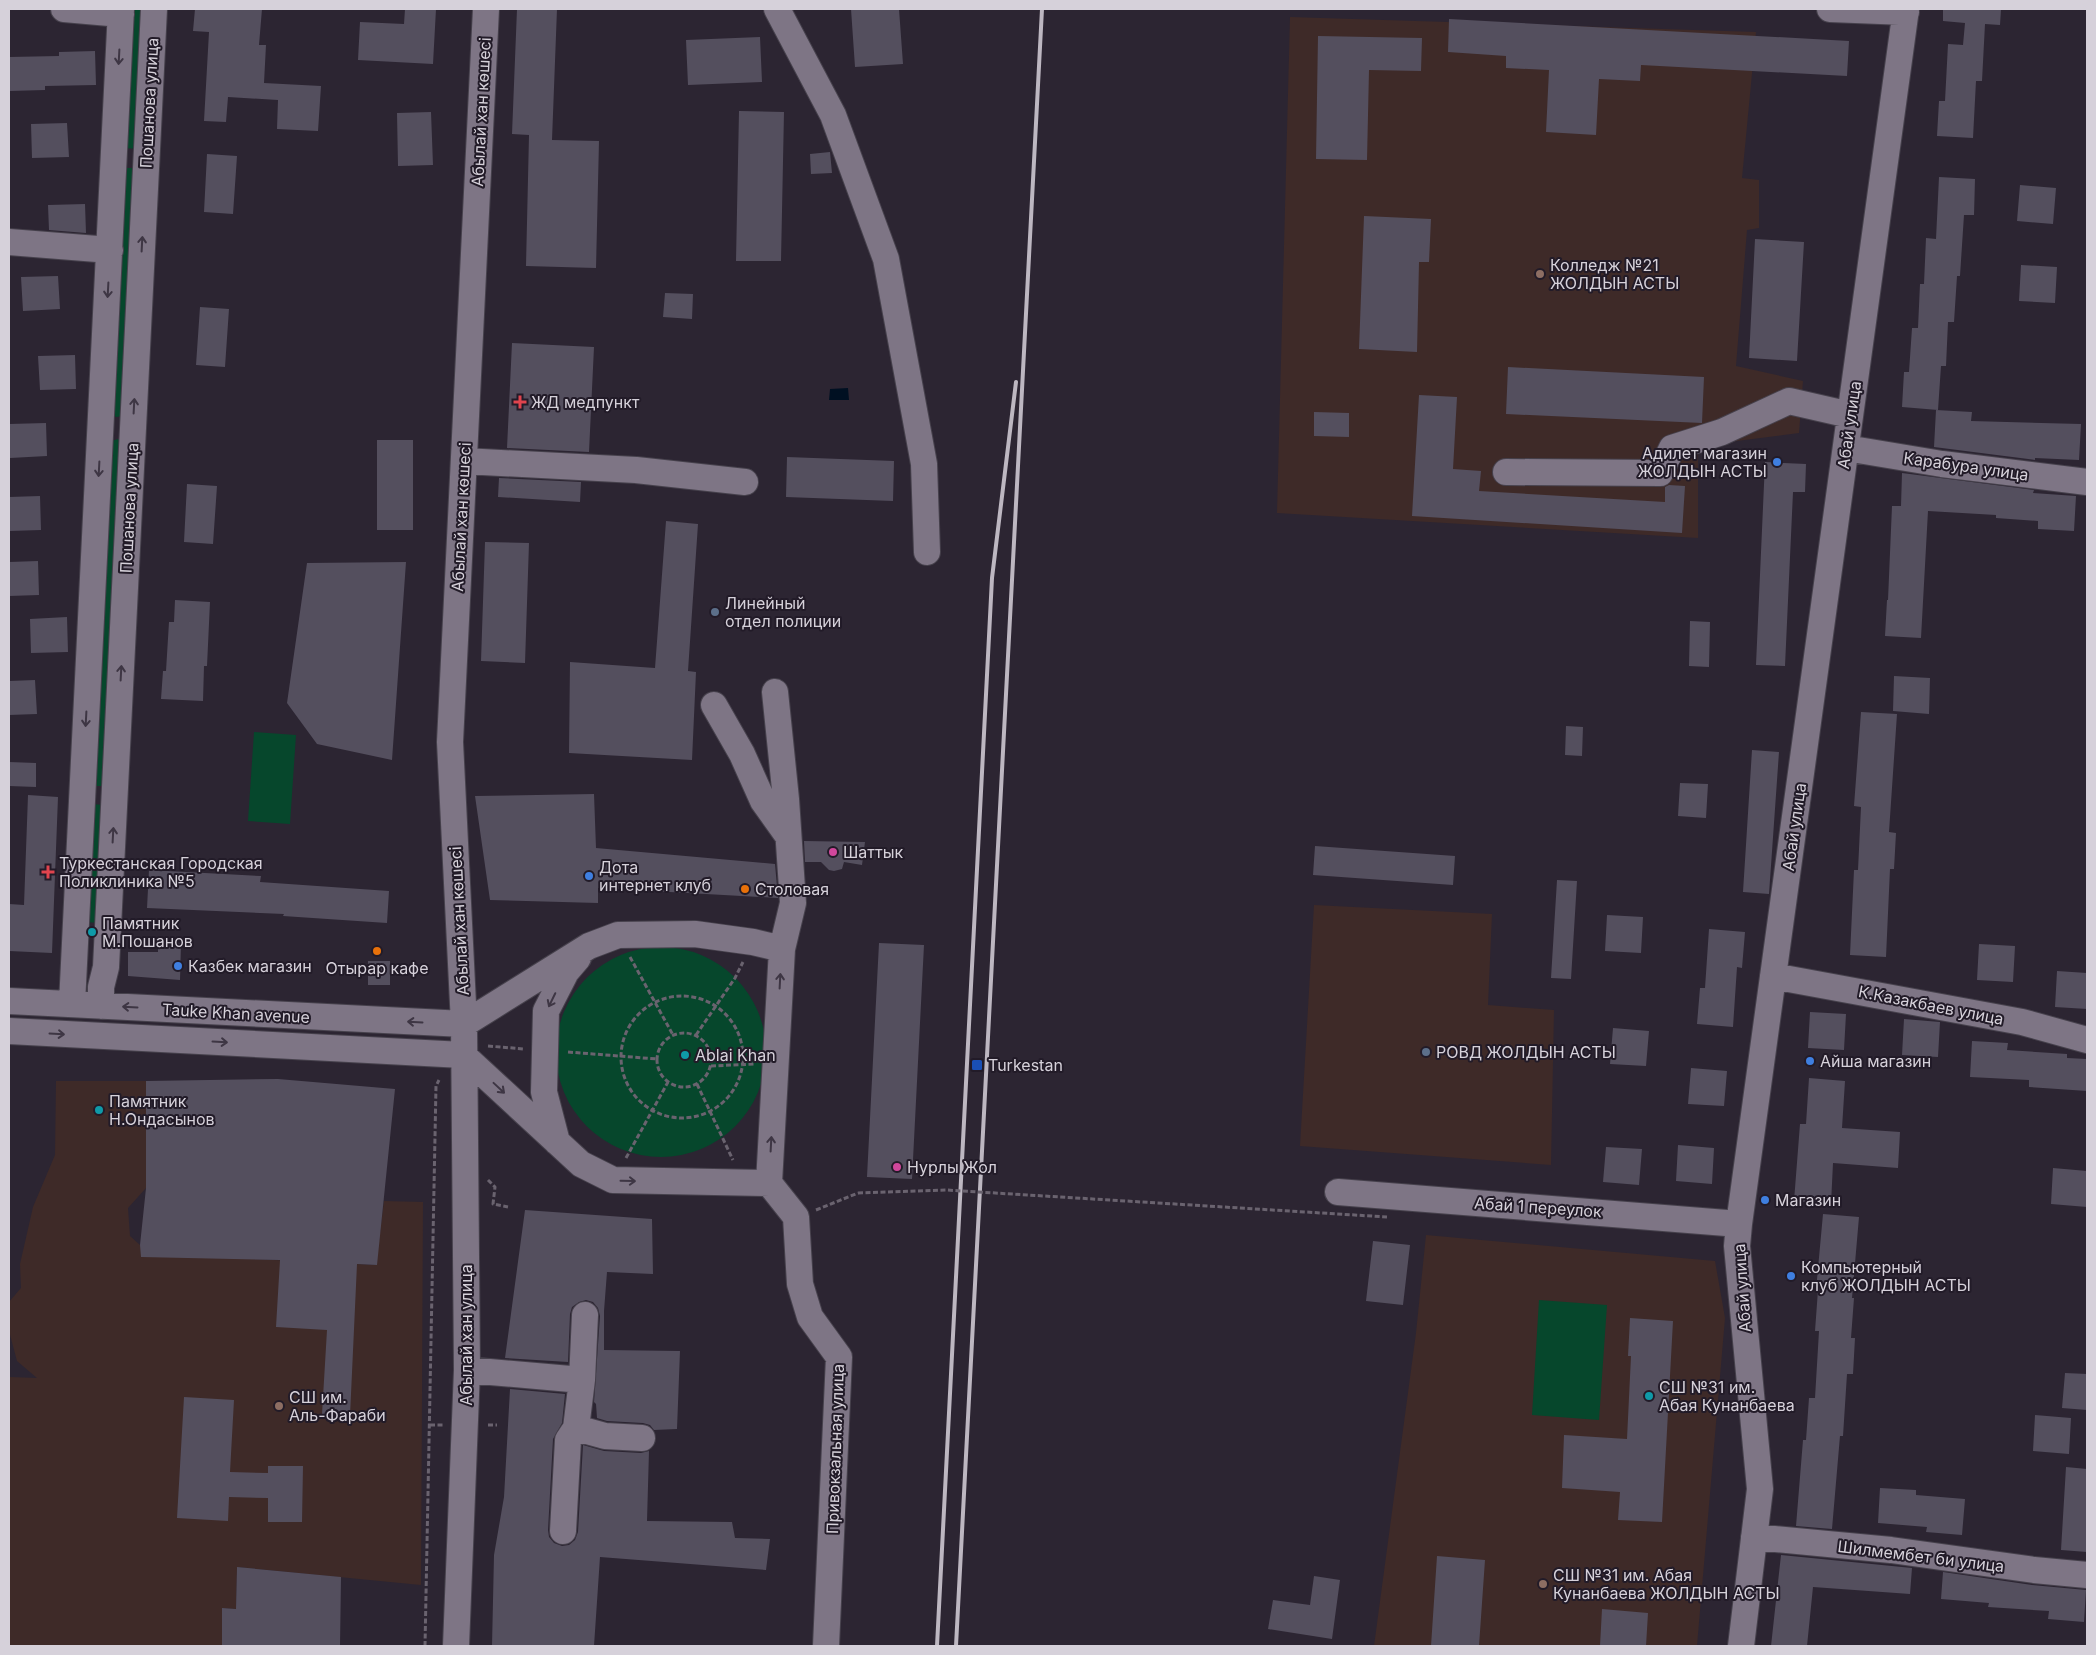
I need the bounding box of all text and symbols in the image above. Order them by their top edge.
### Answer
street label: Пошанова улица [136,37,162,169]
street label: Абылай хан көшесі [467,37,495,187]
one-way arrow [114,49,124,65]
one-way arrow [137,236,147,252]
place label: Колледж №21 ЖОЛДЫН АСТЫ [1550,255,1679,293]
marker: Колледж №21 ЖОЛДЫН АСТЫ [1534,268,1546,280]
one-way arrow [103,281,112,297]
street label: Абай улица [1833,380,1865,470]
place label: ЖД медпункт [531,392,640,412]
marker: ЖД медпункт [513,395,527,409]
one-way arrow [129,398,138,414]
street label: Пошанова улица [116,442,142,574]
street label: Абылай хан көшесі [447,442,475,592]
place label: Адилет магазин ЖОЛДЫН АСТЫ [1638,443,1767,481]
street label: Карабура улица [1902,447,2030,485]
marker: Адилет магазин ЖОЛДЫН АСТЫ [1771,456,1783,468]
one-way arrow [94,461,103,477]
place label: Линейный отдел полиции [725,593,841,631]
marker: Линейный отдел полиции [709,606,721,618]
one-way arrow [116,665,125,681]
one-way arrow [82,711,91,727]
street label: Абай улица [1778,782,1810,872]
one-way arrow [108,828,117,844]
place label: Шаттык [843,842,903,862]
street label: Абылай хан көшесі [445,846,473,996]
marker: Шаттык [827,846,839,858]
place label: Туркестанская Городская Поликлиника №5 [59,853,263,891]
place label: Дота интернет клуб [599,857,711,895]
marker: Туркестанская Городская Поликлиника №5 [41,865,55,879]
marker: Дота интернет клуб [583,870,595,882]
place label: Столовая [755,879,829,899]
marker: Столовая [739,883,751,895]
place label: Памятник М.Пошанов [102,913,193,951]
marker: Памятник М.Пошанов [86,926,98,938]
marker: Отырар кафе [371,945,383,957]
place label: Казбек магазин [188,956,312,976]
place label: Отырар кафе [326,958,428,978]
marker: Казбек магазин [172,960,184,972]
one-way arrow [775,974,785,990]
street label: К.Казакбаев улица [1857,981,2005,1029]
one-way arrow [547,992,556,1007]
street label: Tauke Khan avenue [162,999,310,1027]
one-way arrow [123,1003,139,1012]
one-way arrow [407,1017,423,1026]
one-way arrow [49,1029,65,1038]
one-way arrow [211,1038,227,1047]
place label: РОВД ЖОЛДЫН АСТЫ [1436,1042,1616,1062]
place label: Ablai Khan [695,1045,776,1065]
marker: РОВД ЖОЛДЫН АСТЫ [1420,1046,1432,1058]
marker: Ablai Khan [679,1049,691,1061]
place label: Айша магазин [1820,1051,1931,1071]
place label: Turkestan [988,1055,1063,1075]
marker: Айша магазин [1804,1055,1816,1067]
marker: Turkestan [970,1058,984,1072]
one-way arrow [493,1083,506,1094]
place label: Памятник Н.Ондасынов [109,1091,215,1129]
marker: Памятник Н.Ондасынов [93,1104,105,1116]
one-way arrow [767,1136,776,1152]
place label: Нурлы Жол [907,1157,997,1177]
marker: Нурлы Жол [891,1161,903,1173]
one-way arrow [620,1176,636,1185]
place label: Магазин [1775,1190,1841,1210]
street label: Абай 1 переулок [1474,1193,1603,1221]
marker: Магазин [1759,1194,1771,1206]
street label: Абай улица [1729,1243,1755,1333]
place label: Компьютерный клуб ЖОЛДЫН АСТЫ [1801,1257,1971,1295]
street label: Абылай хан улица [456,1264,476,1406]
marker: Компьютерный клуб ЖОЛДЫН АСТЫ [1785,1270,1797,1282]
street label: Привокзальная улица [822,1363,848,1535]
place label: СШ №31 им. Абая Кунанбаева [1659,1377,1795,1415]
place label: СШ им. Аль-Фараби [289,1387,386,1425]
marker: СШ №31 им. Абая Кунанбаева [1643,1390,1655,1402]
marker: СШ им. Аль-Фараби [273,1400,285,1412]
street label: Шилмембет би улица [1837,1536,2005,1576]
place label: СШ №31 им. Абая Кунанбаева ЖОЛДЫН АСТЫ [1553,1565,1780,1603]
marker: СШ №31 им. Абая Кунанбаева ЖОЛДЫН АСТЫ [1537,1578,1549,1590]

